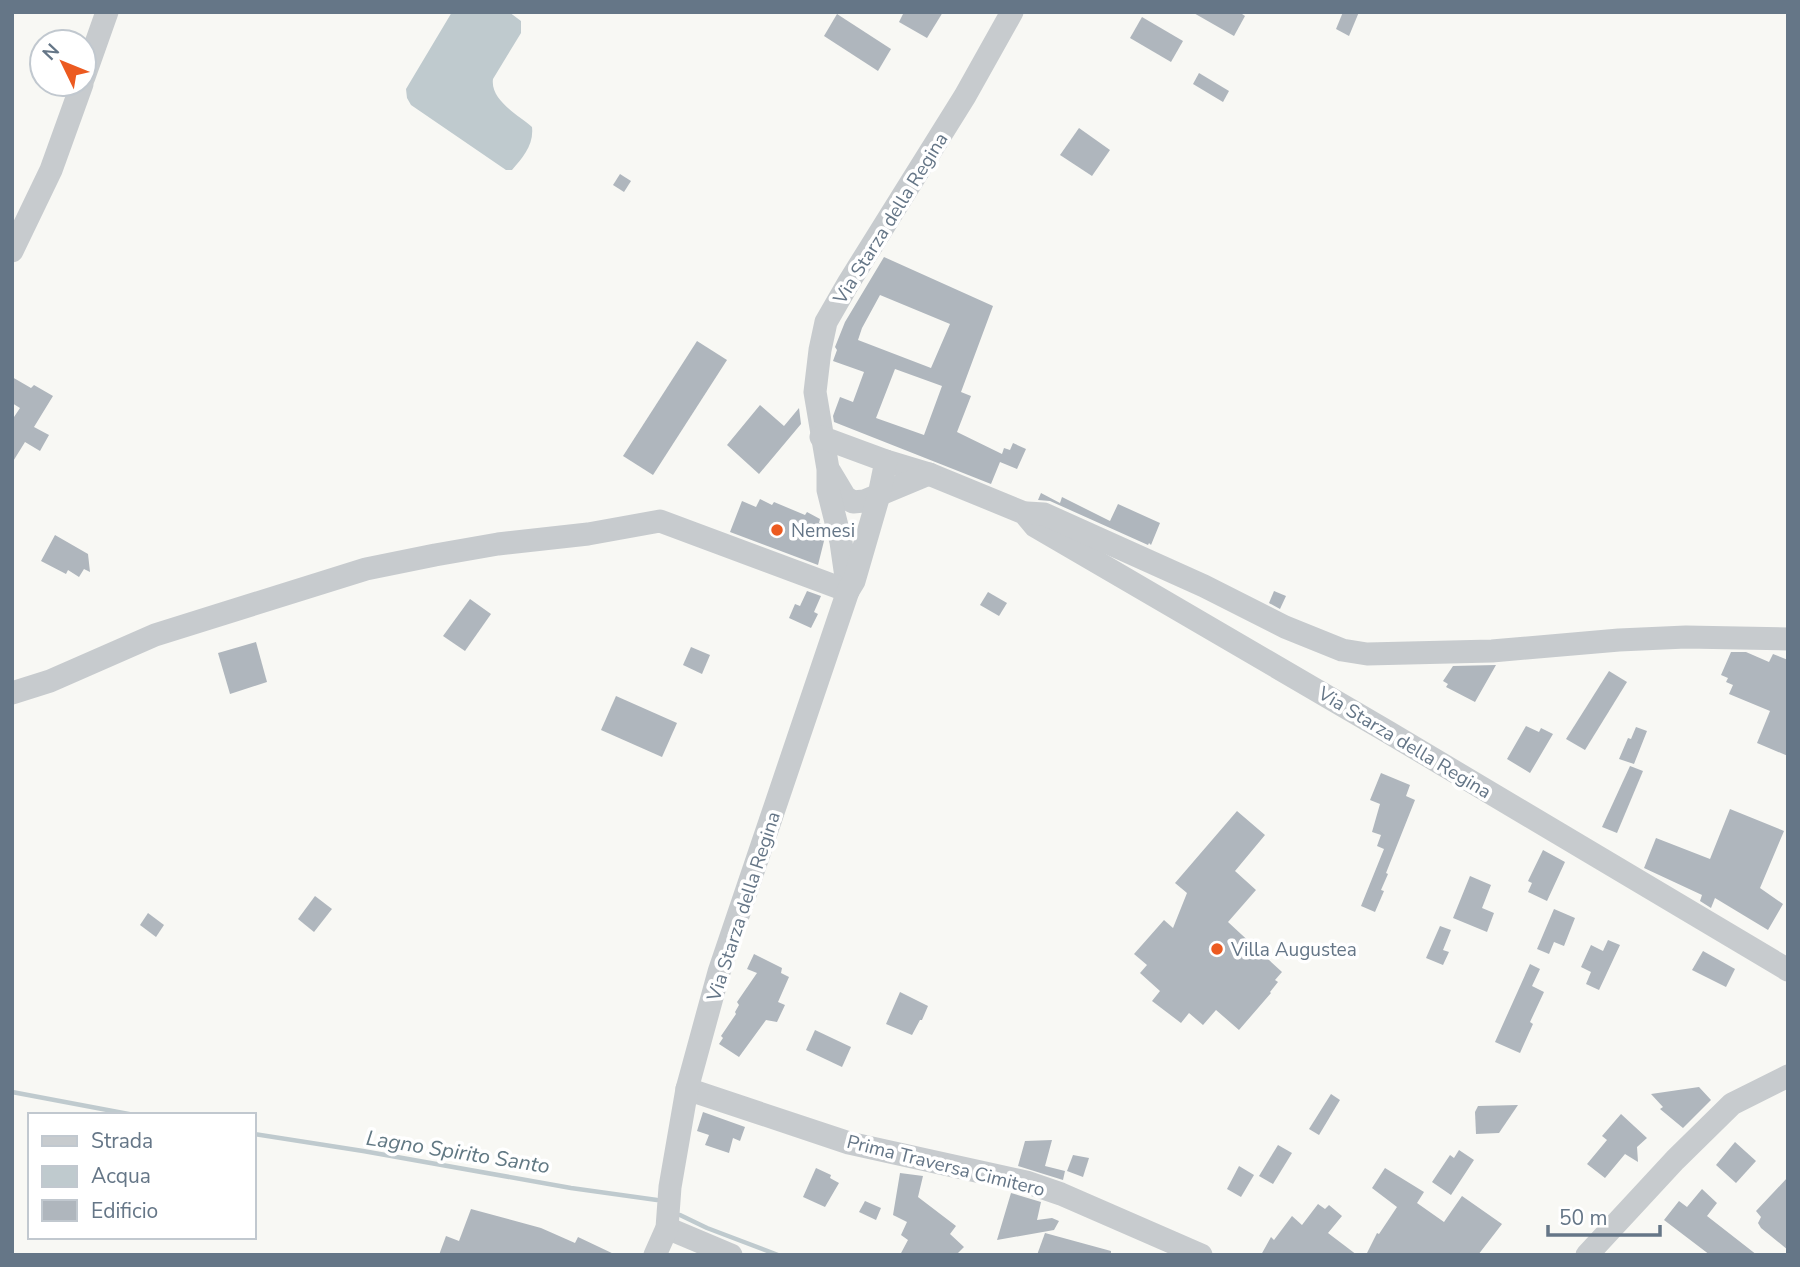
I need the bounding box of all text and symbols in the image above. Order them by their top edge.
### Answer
north arrow [28,28,98,98]
text: N [37,38,66,66]
street label: Via Starza della Regina [827,128,954,310]
place label: Nemesi [791,518,855,544]
marker: Nemesi [769,522,785,538]
street label: Via Starza della Regina [1312,680,1496,805]
street label: Via Starza della Regina [701,808,787,1005]
place label: Villa Augustea [1230,937,1357,963]
marker: Villa Augustea [1209,941,1225,957]
legend [28,1113,256,1239]
water label: Lagno Spirito Santo [364,1124,552,1180]
text: Strada [91,1127,153,1155]
street label: Prima Traversa Cimitero [844,1129,1048,1203]
text: Acqua [91,1162,151,1190]
scale bar [1548,1194,1660,1238]
text: Edificio [91,1197,158,1225]
text: 50 m [1559,1204,1608,1232]

